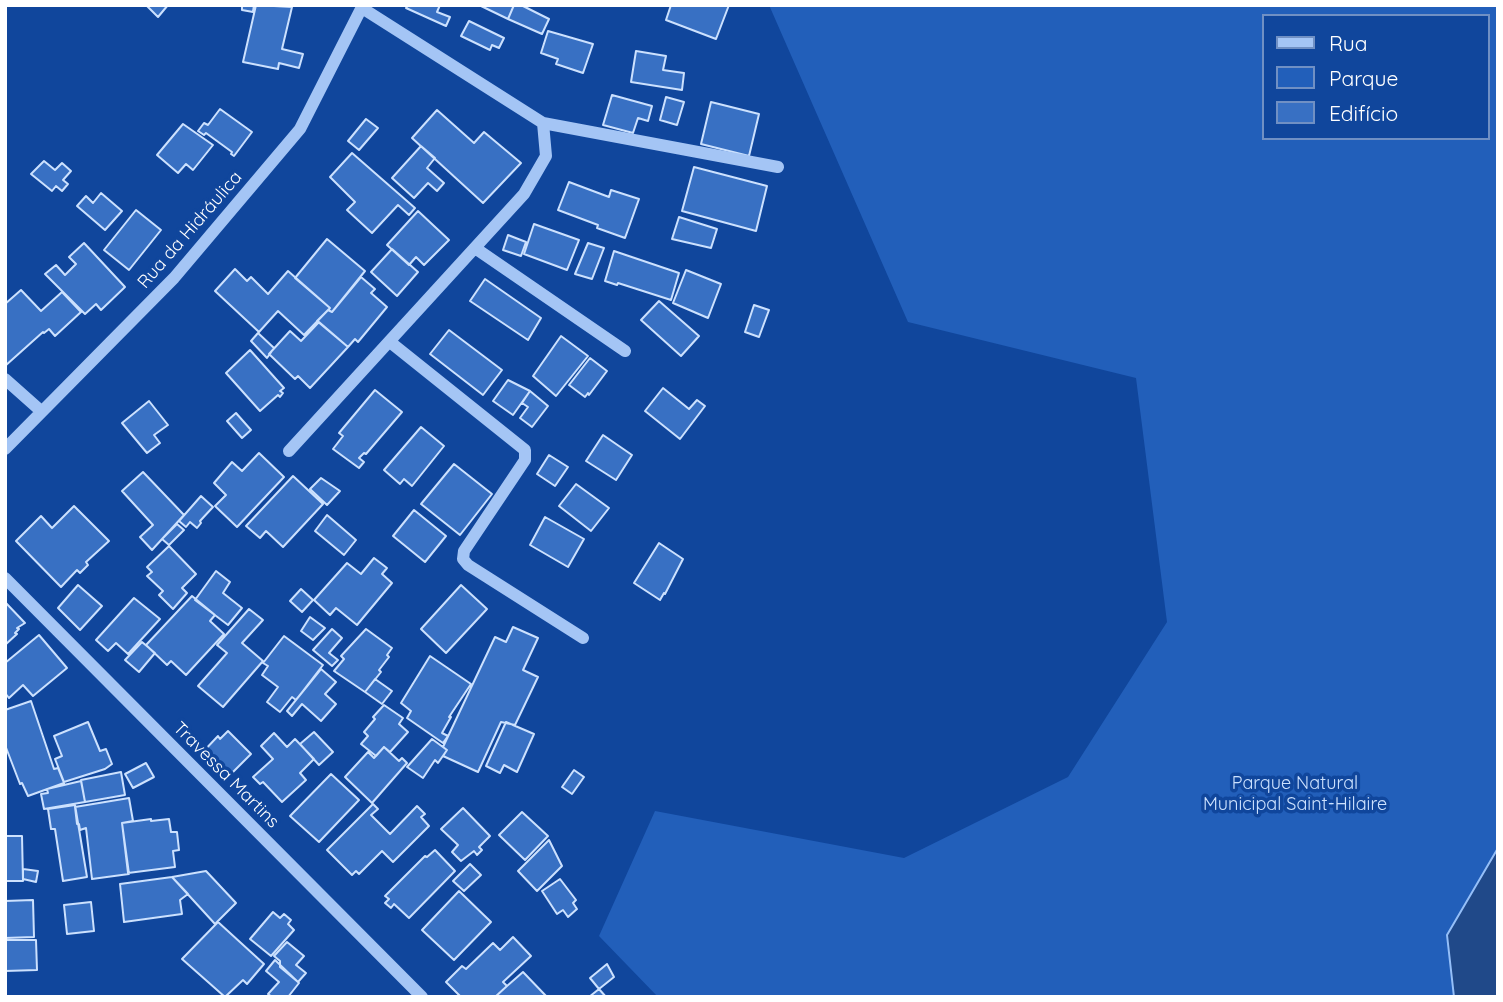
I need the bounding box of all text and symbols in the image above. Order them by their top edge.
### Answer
legend [1262,14,1489,140]
text: Rua [1329,30,1368,56]
text: Parque [1329,65,1398,91]
text: Edifício [1329,100,1398,126]
street label: Rua da Hidráulica [133,167,247,293]
street label: Travessa Martins [168,717,284,833]
park label: Parque Natural Municipal Saint-Hilaire [1203,773,1387,816]

